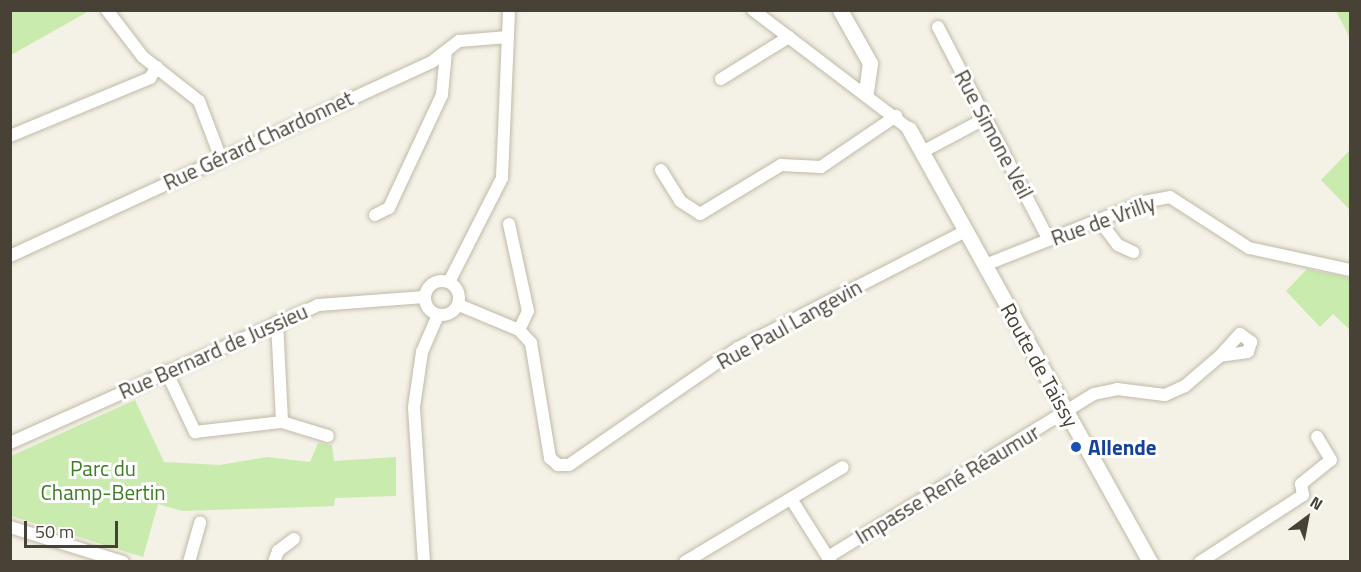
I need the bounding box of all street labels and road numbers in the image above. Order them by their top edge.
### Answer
street label: Rue Simone Veil [950,65,1038,203]
street label: Rue Gérard Chardonnet [159,85,357,195]
street label: Rue de Vrilly [1047,190,1159,250]
street label: Rue Paul Langevin [712,274,866,374]
street label: Rue Bernard de Jussieu [115,298,311,404]
street label: Route de Taissy [996,299,1084,431]
street label: Impasse René Réaumur [851,419,1043,549]

